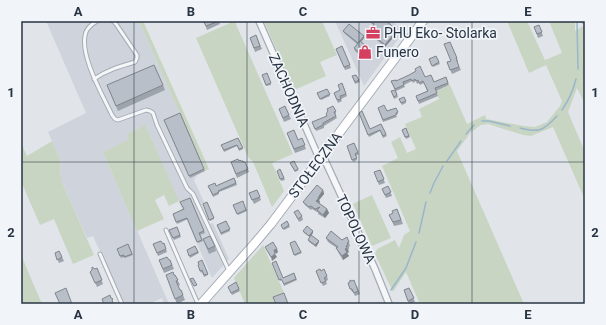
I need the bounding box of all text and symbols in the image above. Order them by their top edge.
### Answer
text: A [74,4,83,19]
text: B [187,4,195,19]
text: C [299,4,308,19]
text: D [411,4,419,19]
text: E [524,4,532,19]
office icon: PHU Eko- Stolarka [365,25,381,41]
place label: PHU Eko- Stolarka [384,25,497,41]
shop icon: Funero [357,44,373,60]
place label: Funero [376,44,419,60]
street label: ZACHODNIA [266,51,312,129]
text: 1 [7,85,15,100]
text: 1 [591,85,599,100]
street label: STOŁECZNA [285,129,345,201]
street label: TOPOLOWA [333,192,379,266]
text: 2 [7,225,15,240]
text: 2 [591,225,599,240]
text: A [74,307,83,322]
text: B [187,307,195,322]
text: C [299,307,308,322]
text: D [411,307,419,322]
text: E [524,307,532,322]

